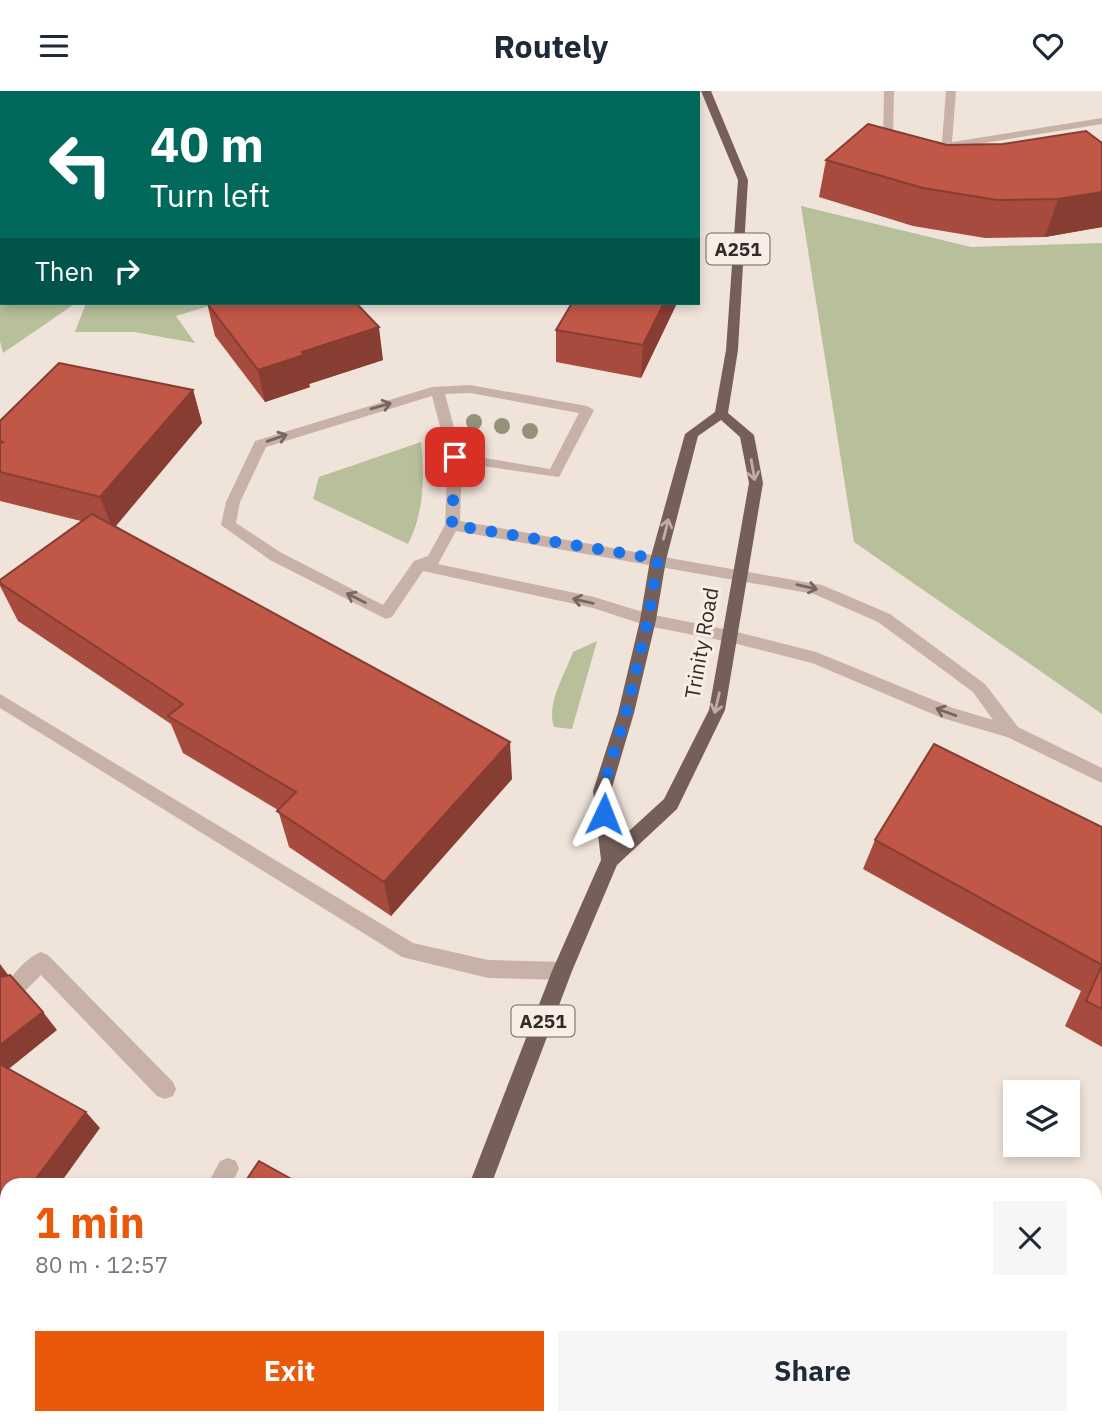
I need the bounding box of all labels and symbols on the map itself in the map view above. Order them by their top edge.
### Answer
road number: A251 [706,233,770,265]
one-way arrow [370,398,392,411]
pin [425,427,485,487]
one-way arrow [265,431,287,443]
one-way arrow [747,458,761,481]
one-way arrow [660,518,673,541]
one-way arrow [795,581,818,595]
street label: Trinity Road [677,585,725,701]
one-way arrow [346,590,367,604]
one-way arrow [572,593,595,607]
one-way arrow [710,691,723,713]
one-way arrow [936,705,958,717]
position arrow [567,777,641,851]
road number: A251 [512,1005,574,1037]

